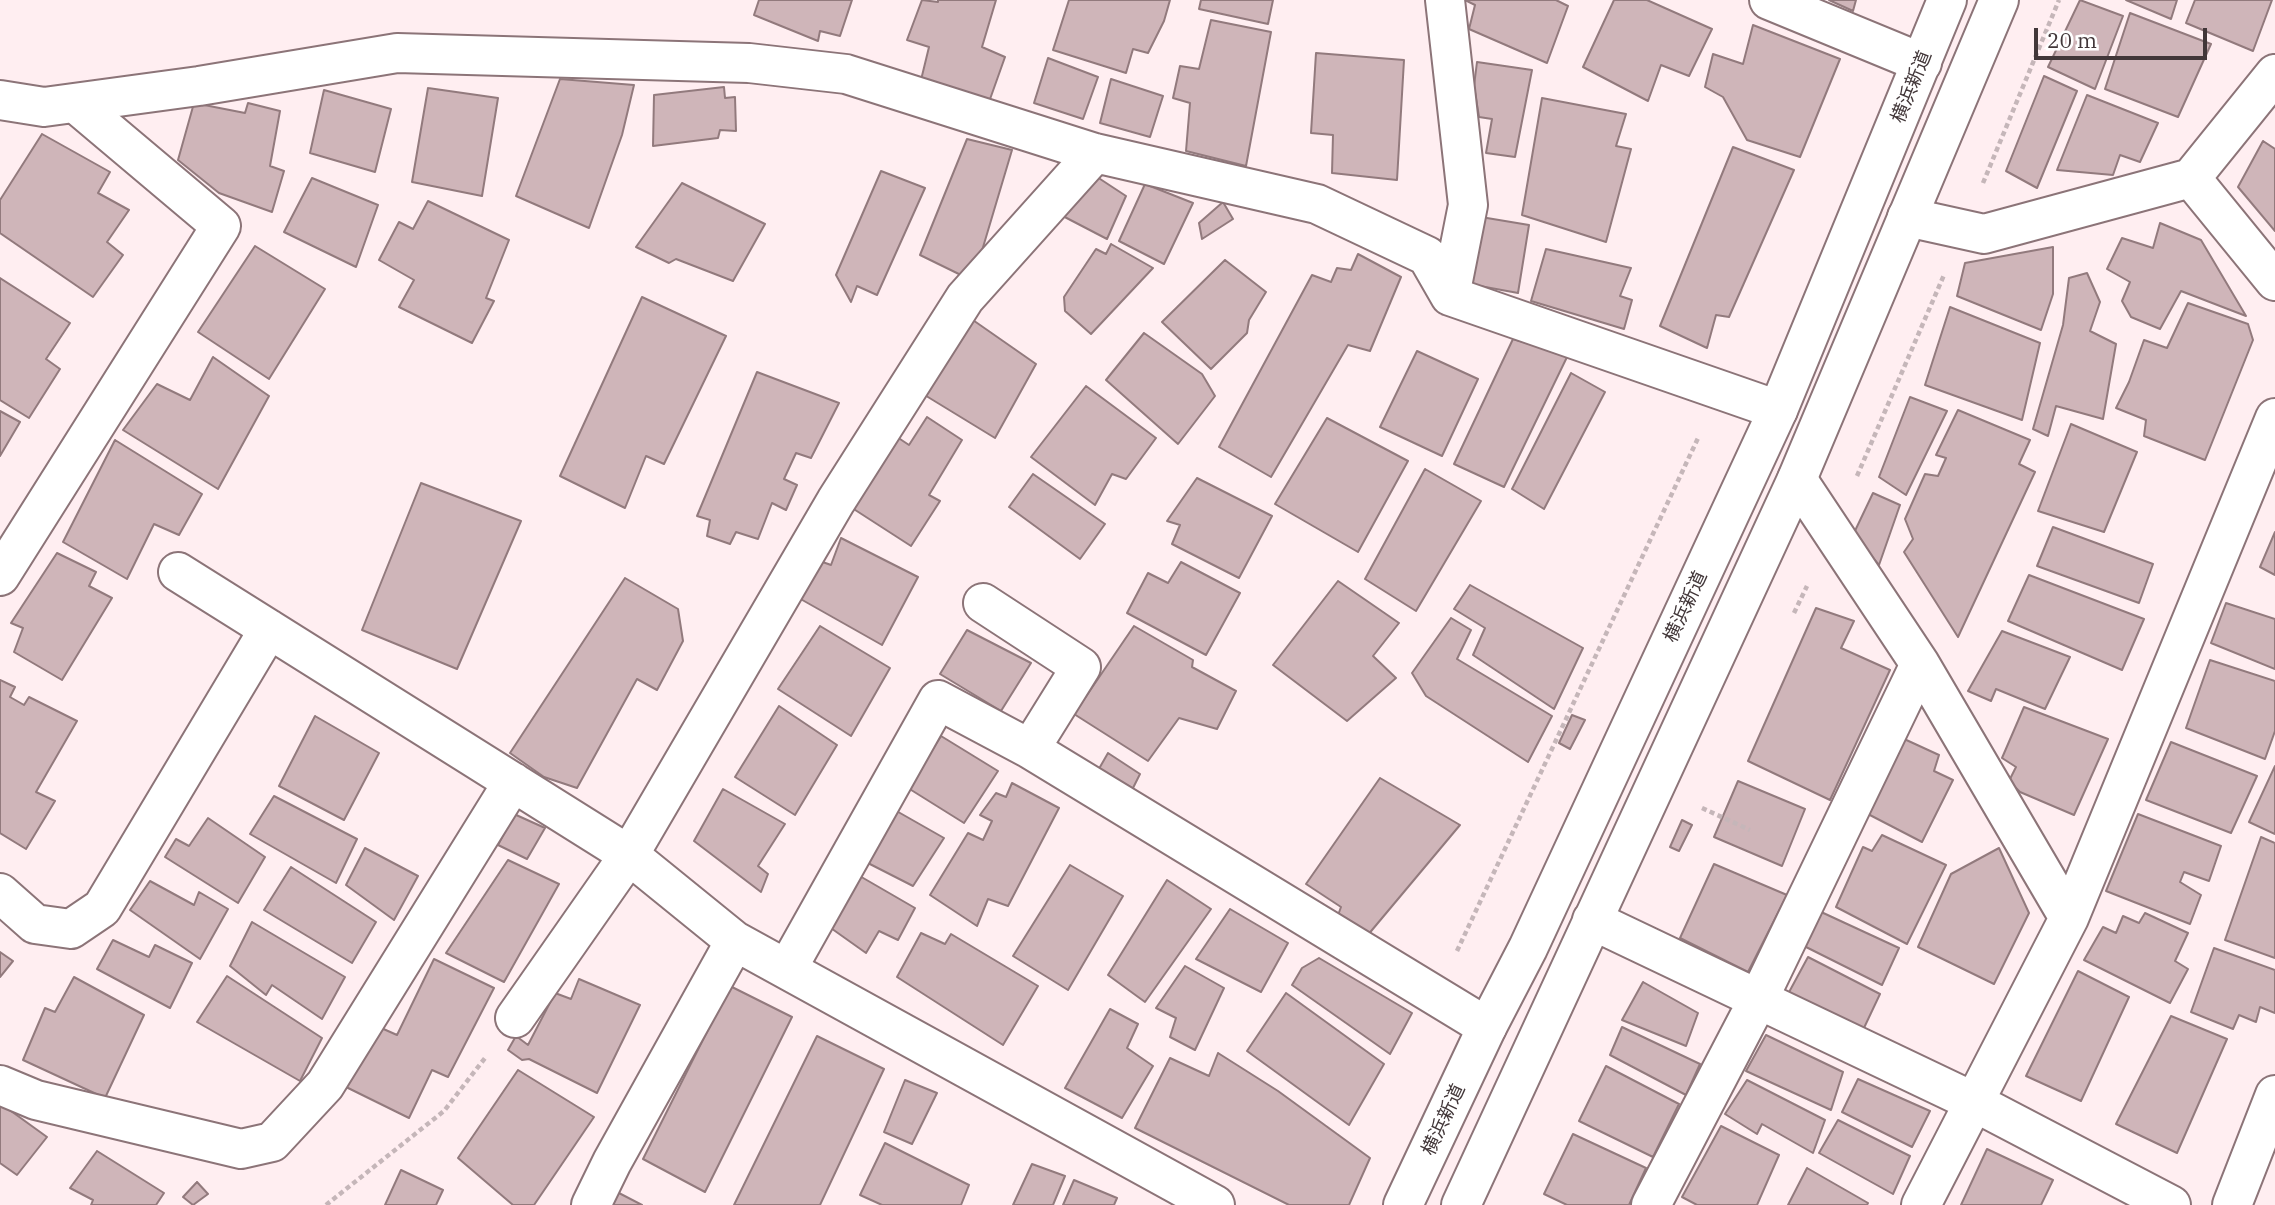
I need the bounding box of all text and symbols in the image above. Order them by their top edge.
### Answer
scale bar [2037,14,2210,58]
text: 20 m [2047,26,2097,54]
street label: 横浜新道 [1887,47,1937,127]
street label: 横浜新道 [1660,568,1712,646]
street label: 横浜新道 [1418,1081,1470,1159]

